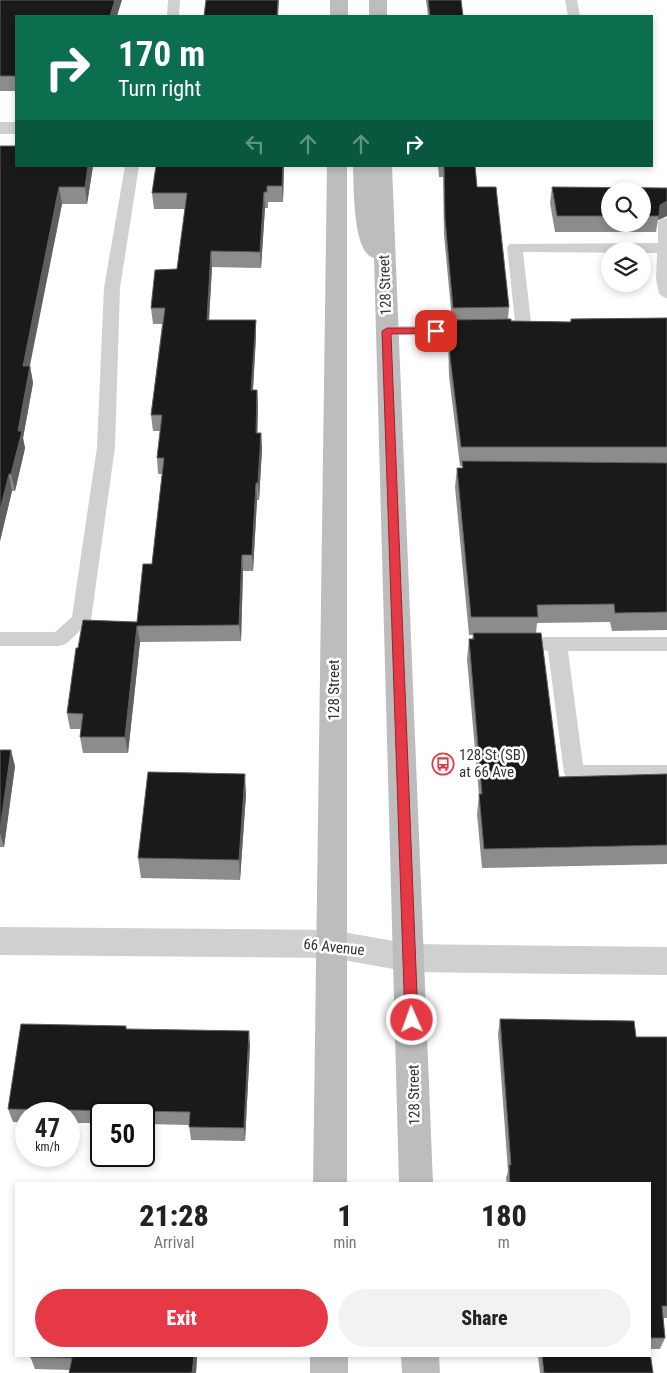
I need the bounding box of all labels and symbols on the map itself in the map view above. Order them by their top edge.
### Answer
street label: 128 Street [375,254,395,316]
pin [415,310,457,352]
street label: 128 Street [325,660,343,720]
place label: 128 St (SB) at 66 Ave [459,746,526,781]
bus stop icon: 128 St (SB) at 66 Ave [431,752,455,776]
street label: 66 Avenue [303,935,365,959]
position arrow [385,993,437,1045]
street label: 128 Street [404,1064,424,1126]
speed limit sign: 50 [90,1102,155,1167]

